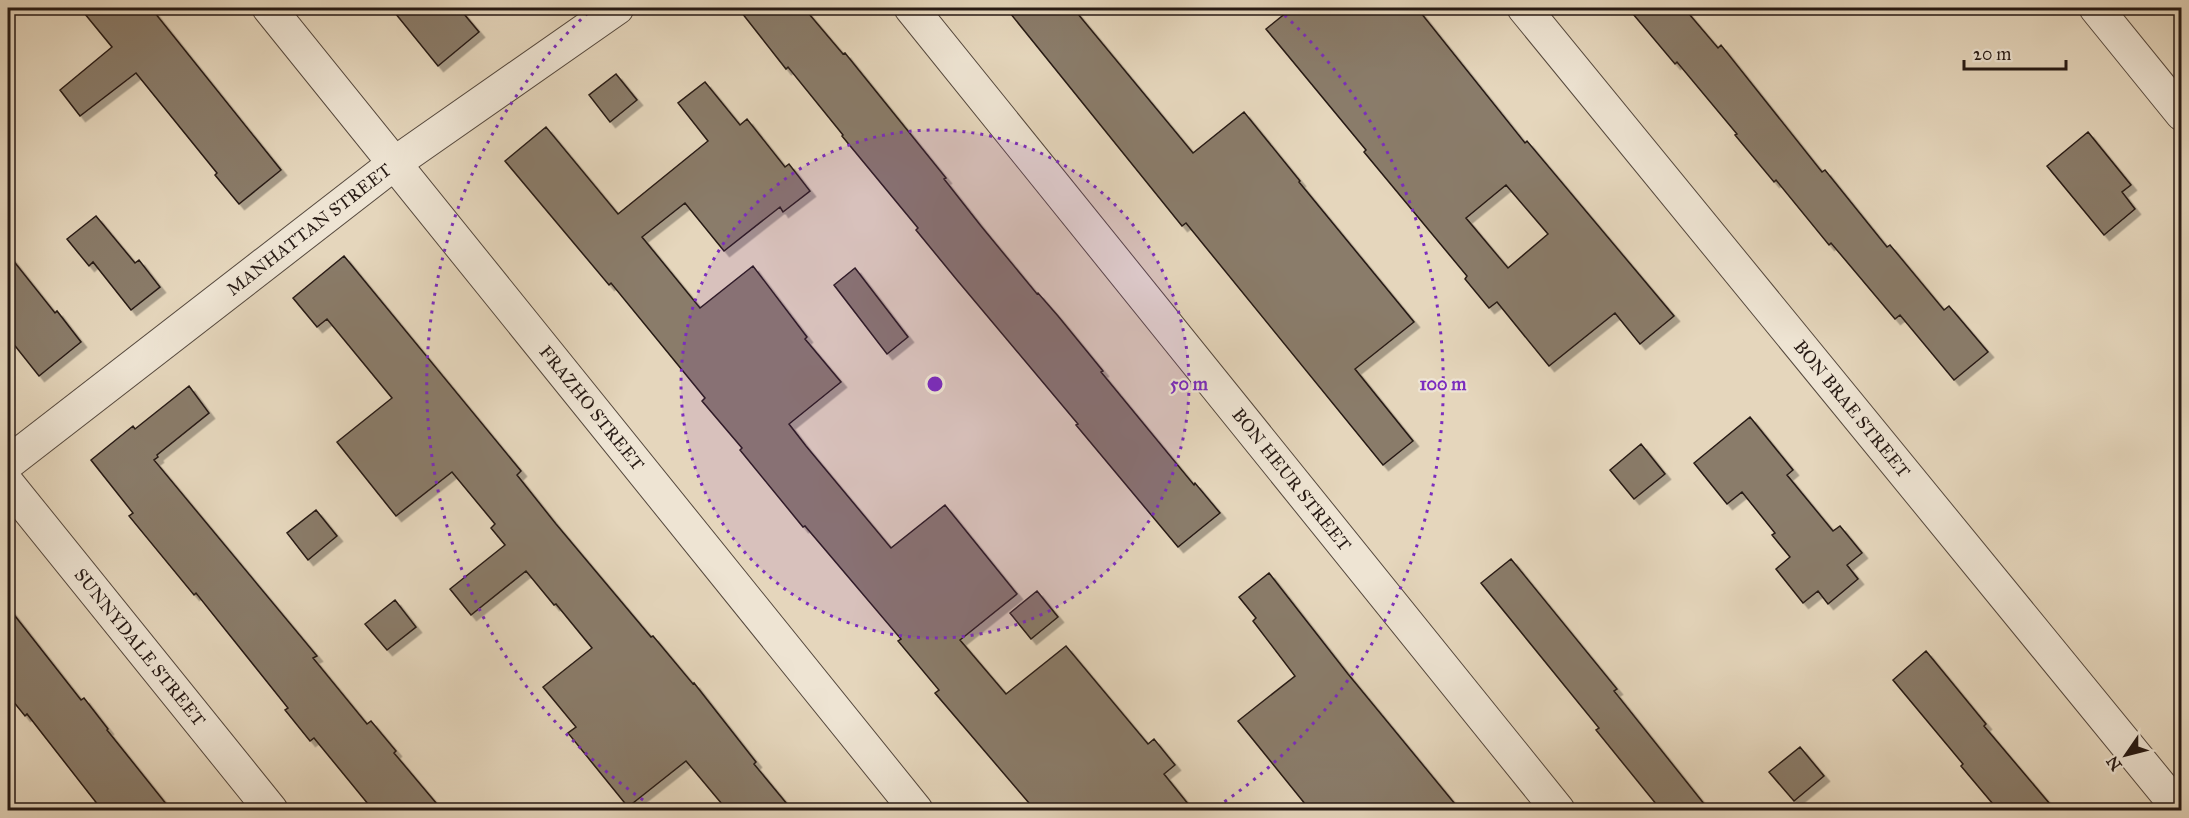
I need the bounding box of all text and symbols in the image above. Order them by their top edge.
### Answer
scale bar [1964,33,2066,71]
text: 20 m [1973,43,2011,65]
street label: MANHATTAN STREET [222,159,396,300]
street label: BON BRAE STREET [1789,336,1915,482]
street label: FRAZHO STREET [535,341,649,475]
text: 50 m [1170,373,1209,395]
text: 100 m [1420,373,1467,395]
centre of rings [925,374,945,394]
street label: BON HEUR STREET [1227,404,1356,556]
street label: SUNNYDALE STREET [70,564,210,731]
north arrow [2096,725,2156,785]
text: N [2102,752,2126,774]

